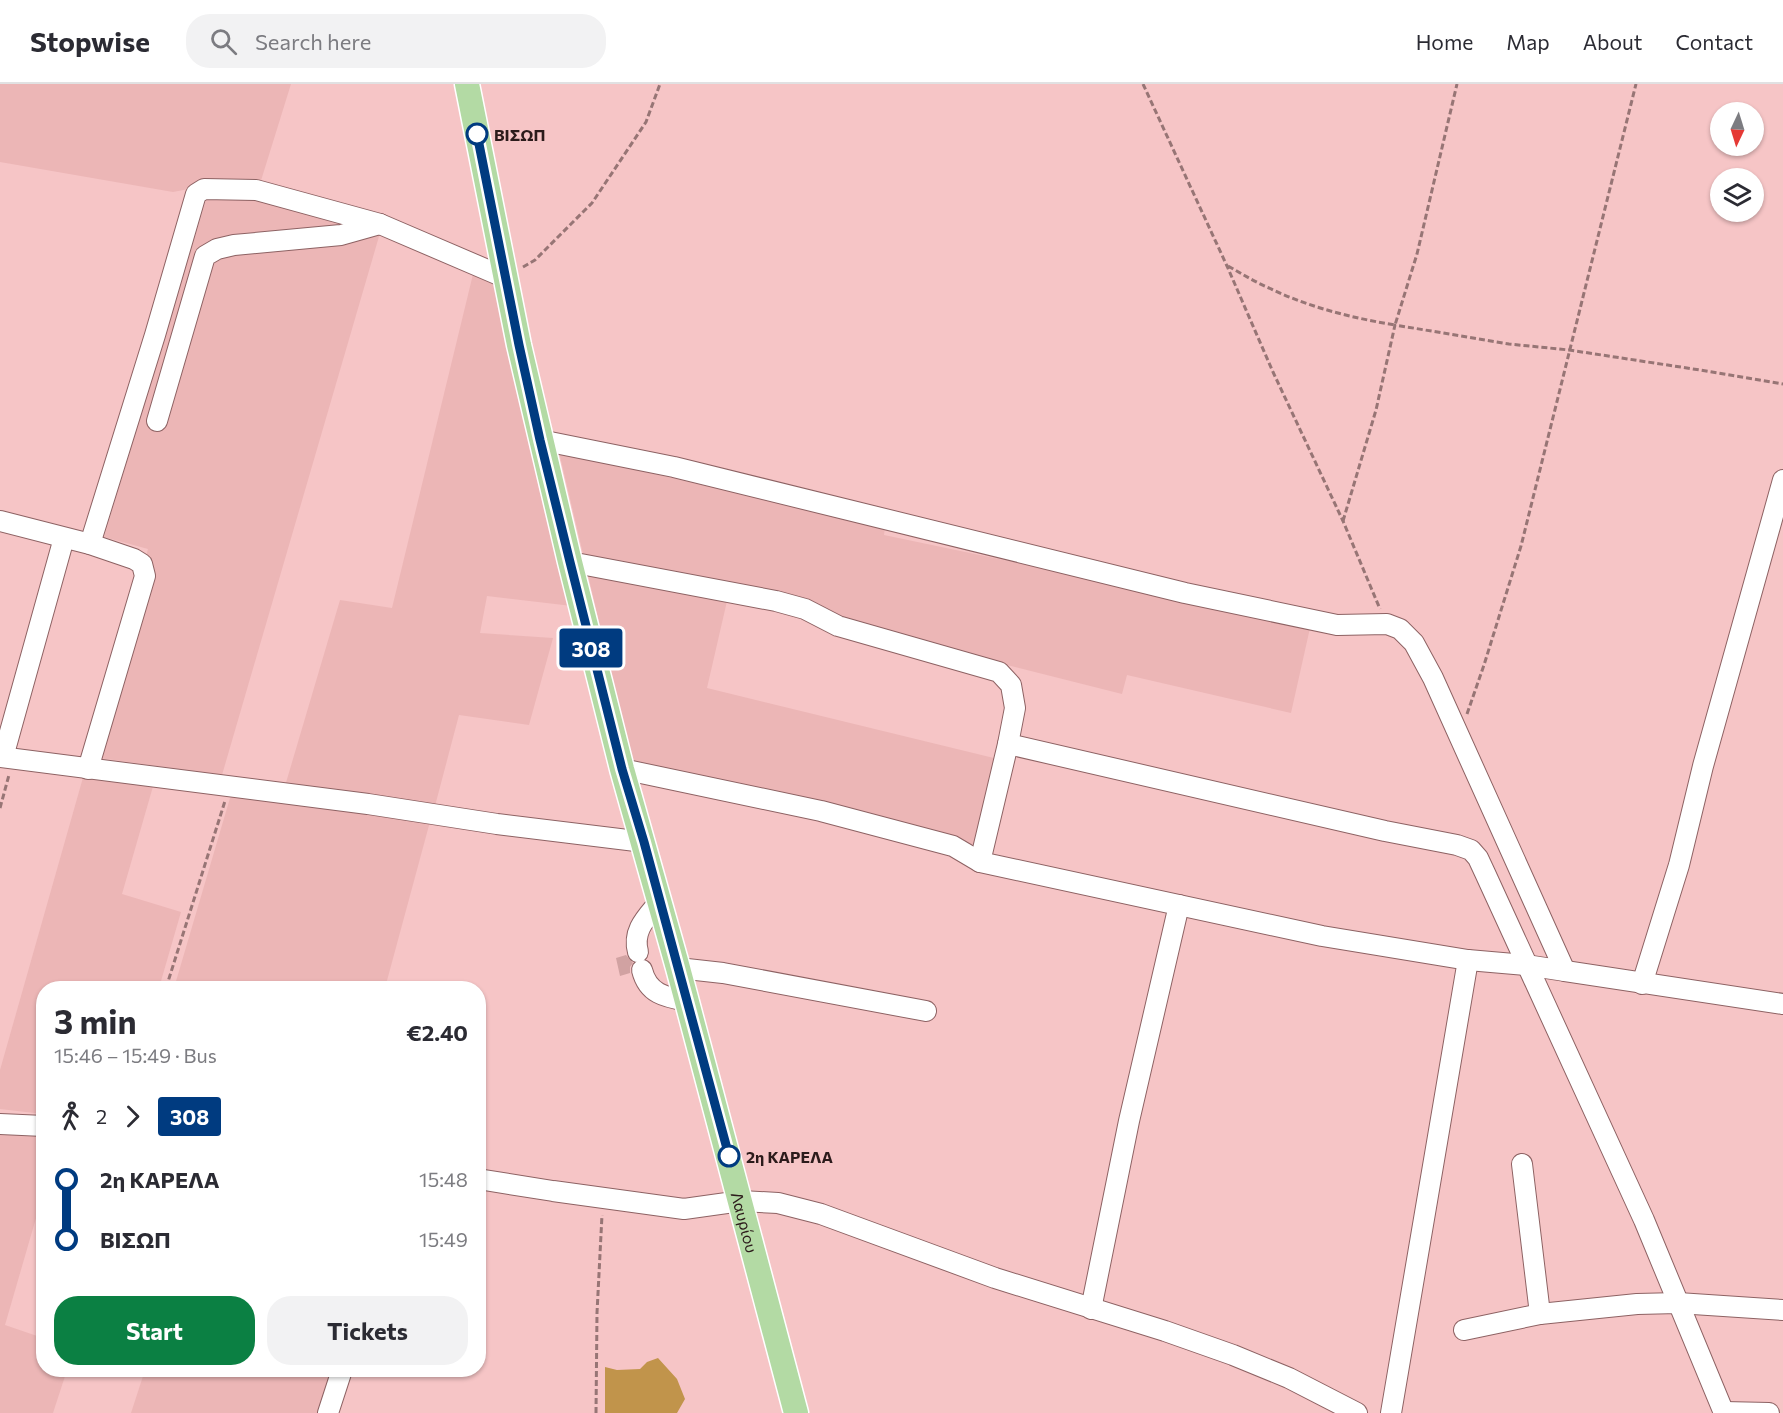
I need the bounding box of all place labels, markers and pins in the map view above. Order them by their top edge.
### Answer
marker: ΒΙΣΩΠ [466,123,488,145]
place label: ΒΙΣΩΠ [494,125,545,144]
marker: 2η ΚΑΡΕΛΑ [718,1145,740,1167]
place label: 2η ΚΑΡΕΛΑ [746,1147,834,1166]

